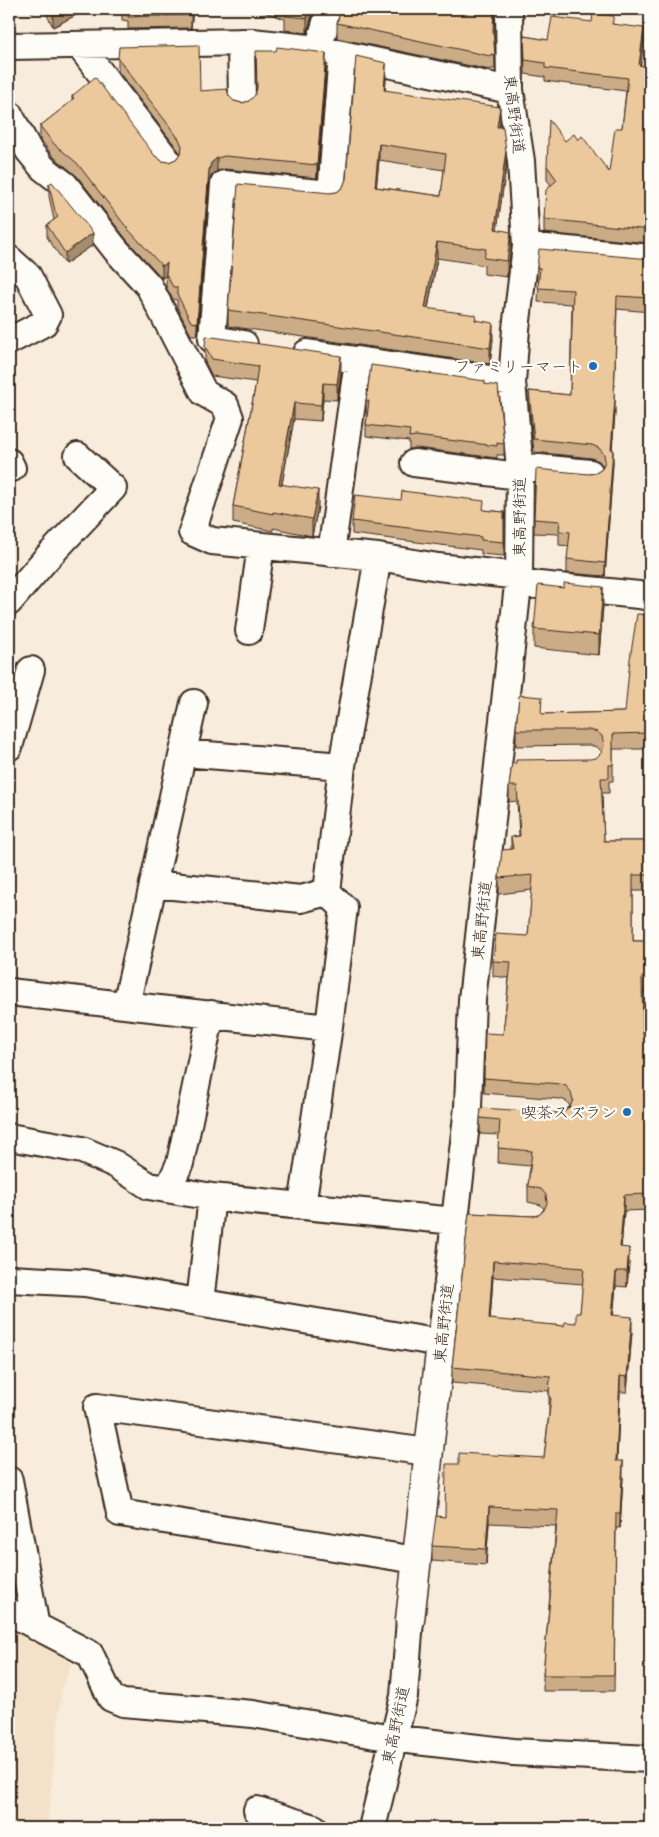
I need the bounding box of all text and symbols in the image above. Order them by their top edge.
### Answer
street label: 東高野街道 [498,73,529,155]
place label: ファミリーマート [455,357,583,378]
marker: ファミリーマート [587,360,599,372]
street label: 東高野街道 [510,477,531,557]
street label: 東高野街道 [468,879,497,961]
place label: 喫茶スズラン [521,1103,617,1124]
marker: 喫茶スズラン [621,1106,633,1118]
street label: 東高野街道 [430,1282,459,1364]
street label: 東高野街道 [378,1684,415,1767]

